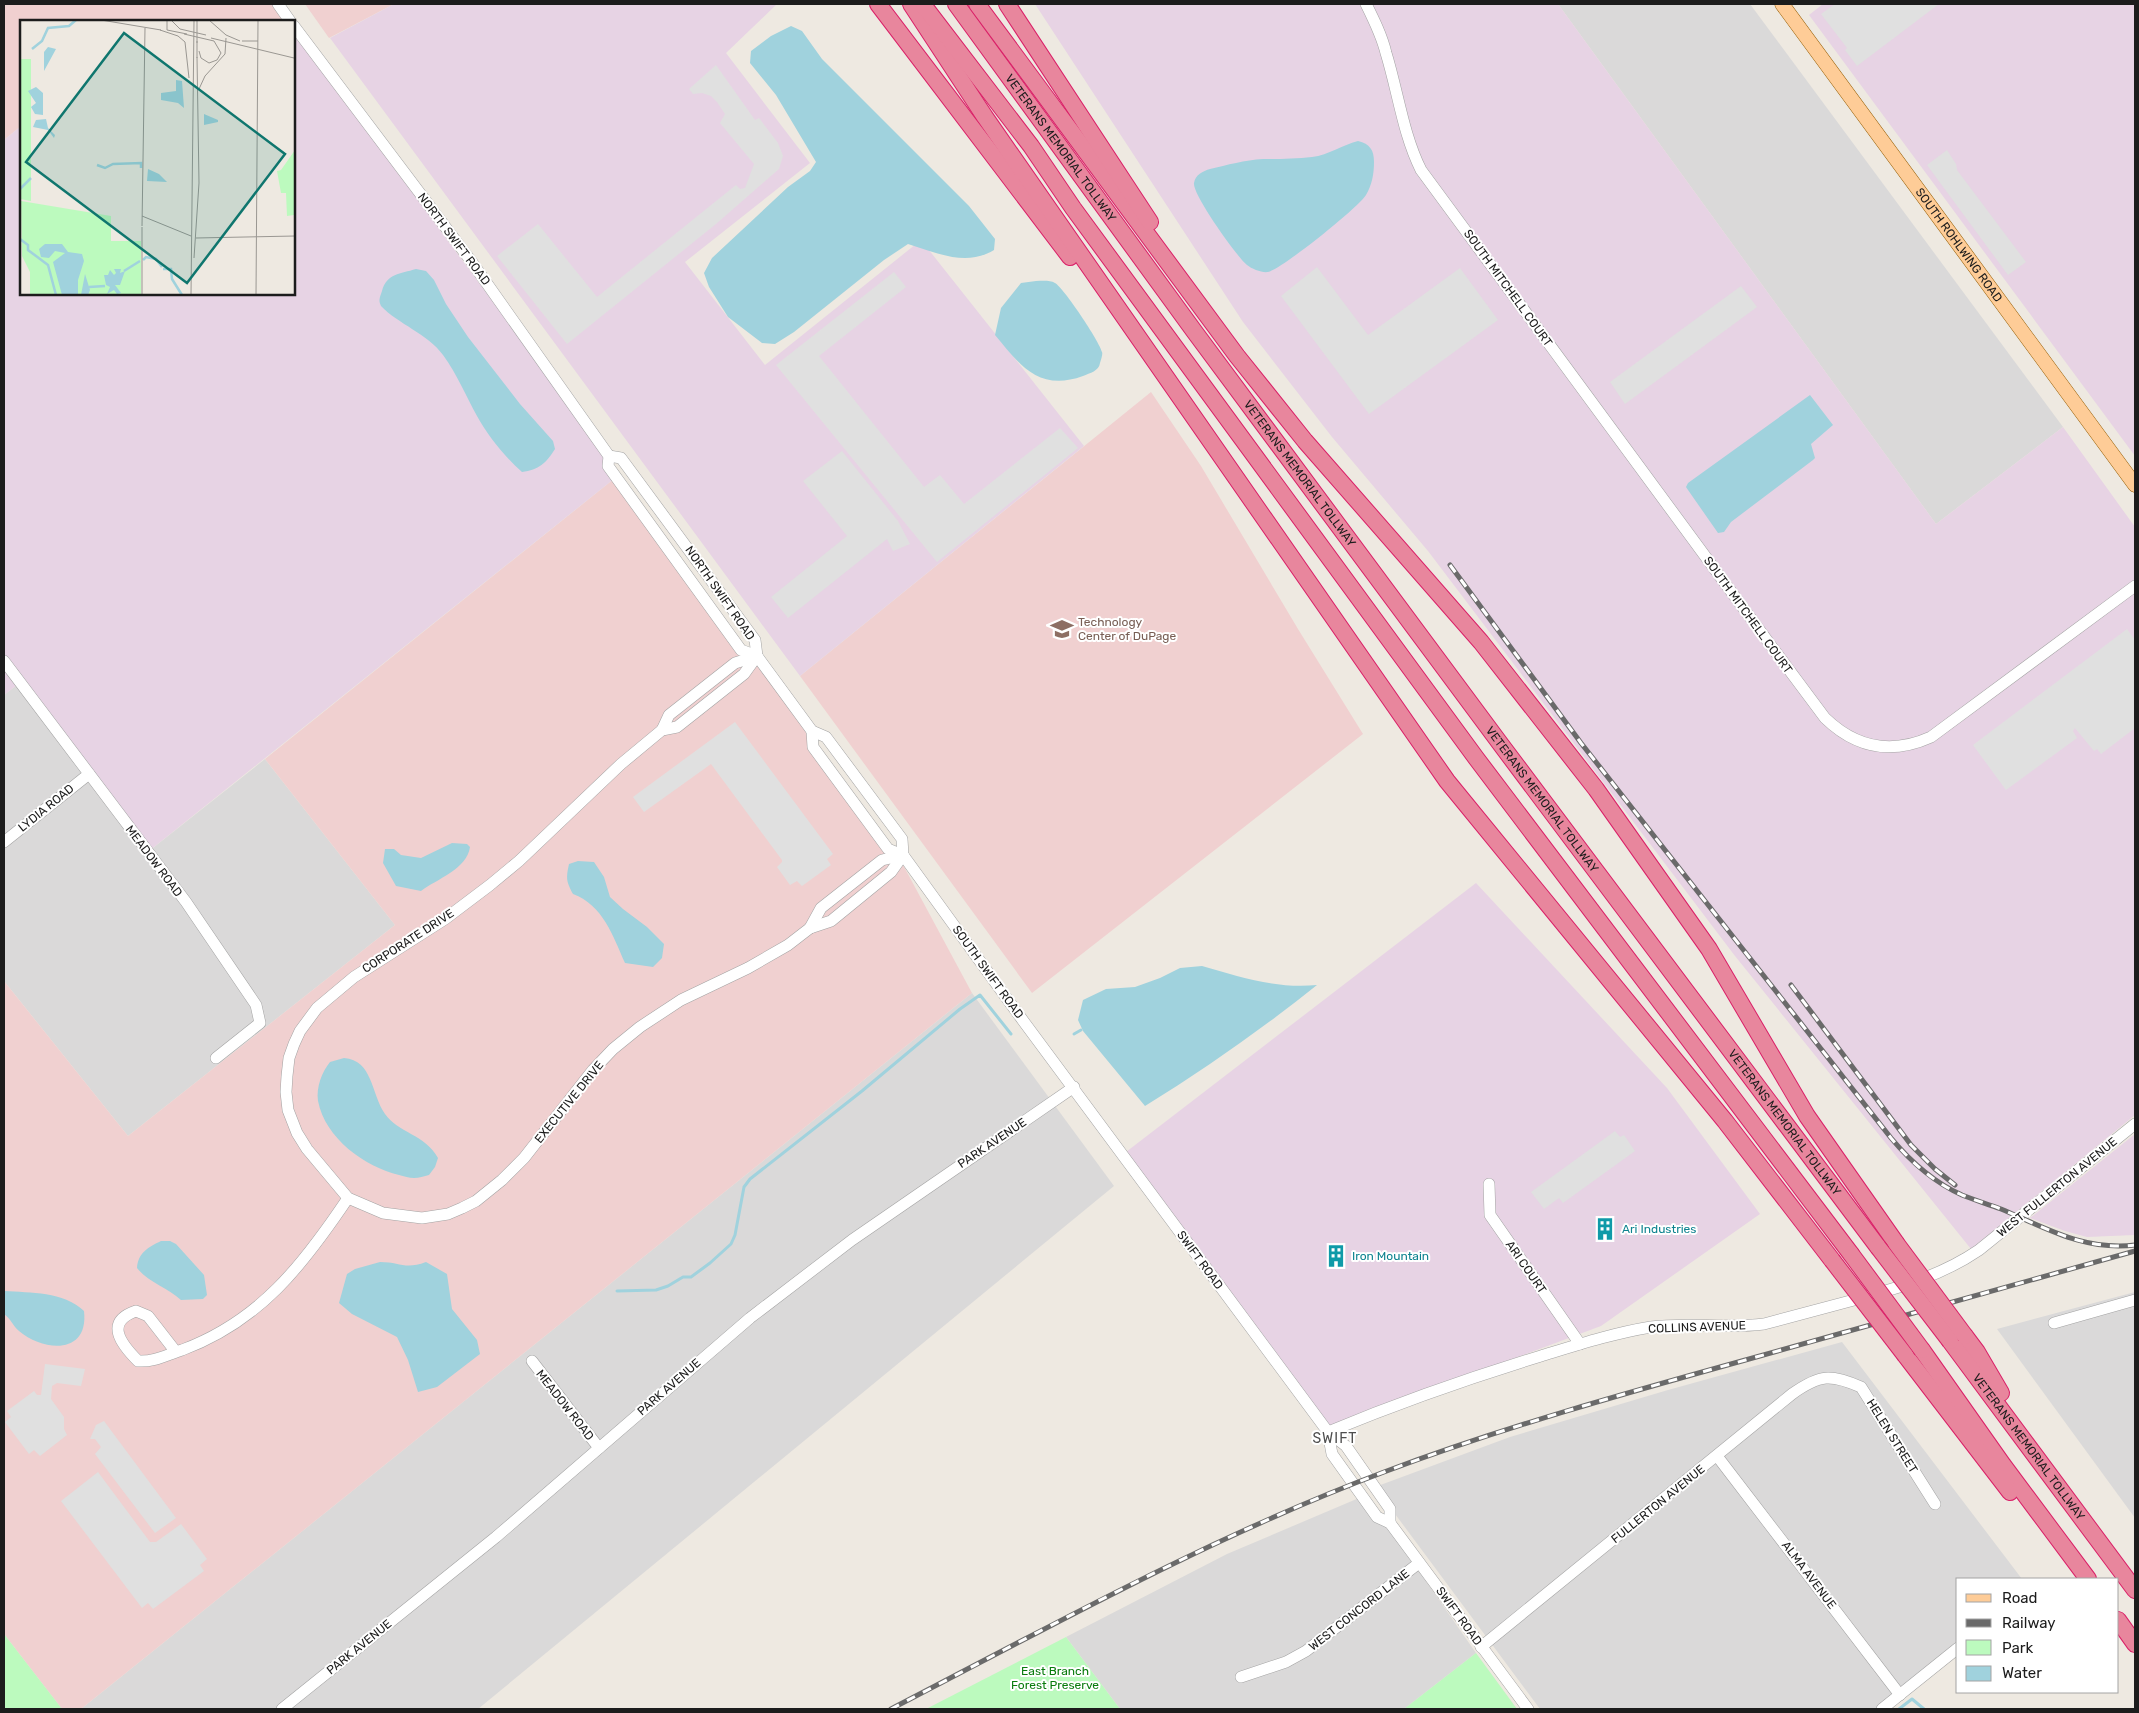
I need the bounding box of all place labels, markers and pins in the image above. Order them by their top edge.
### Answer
place label: Technology Center of DuPage [1078,615,1177,643]
school or university icon: Technology Center of DuPage [1049,616,1075,642]
building icon: Ari Industries [1592,1216,1618,1242]
place label: Ari Industries [1622,1222,1696,1236]
building icon: Iron Mountain [1323,1243,1349,1269]
place label: Iron Mountain [1352,1249,1429,1263]

